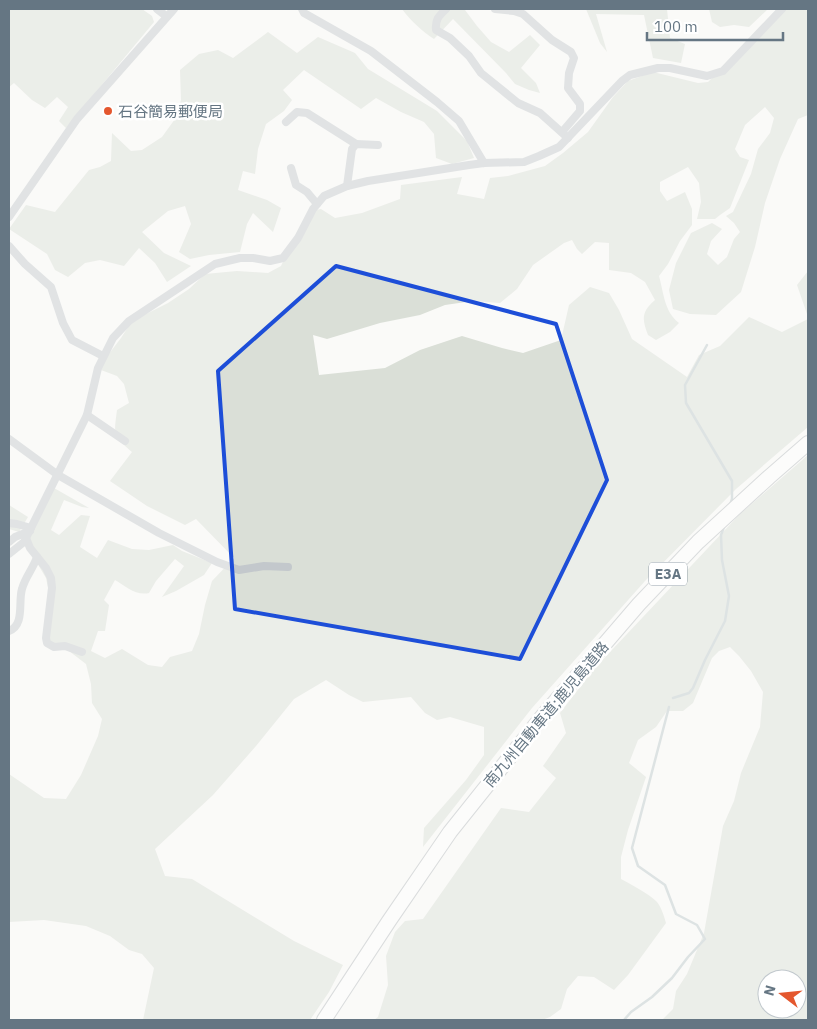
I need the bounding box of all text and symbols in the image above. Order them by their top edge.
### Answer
scale bar [647,10,783,42]
text: 100 m [654,17,698,36]
place label: 石谷簡易郵便局 [118,102,223,121]
marker: 石谷簡易郵便局 [102,105,114,117]
road number: E3A [649,562,687,586]
street label: 南九州自動車道;鹿児島道路 [479,637,613,791]
north arrow [757,969,807,1019]
text: N [759,983,780,998]

